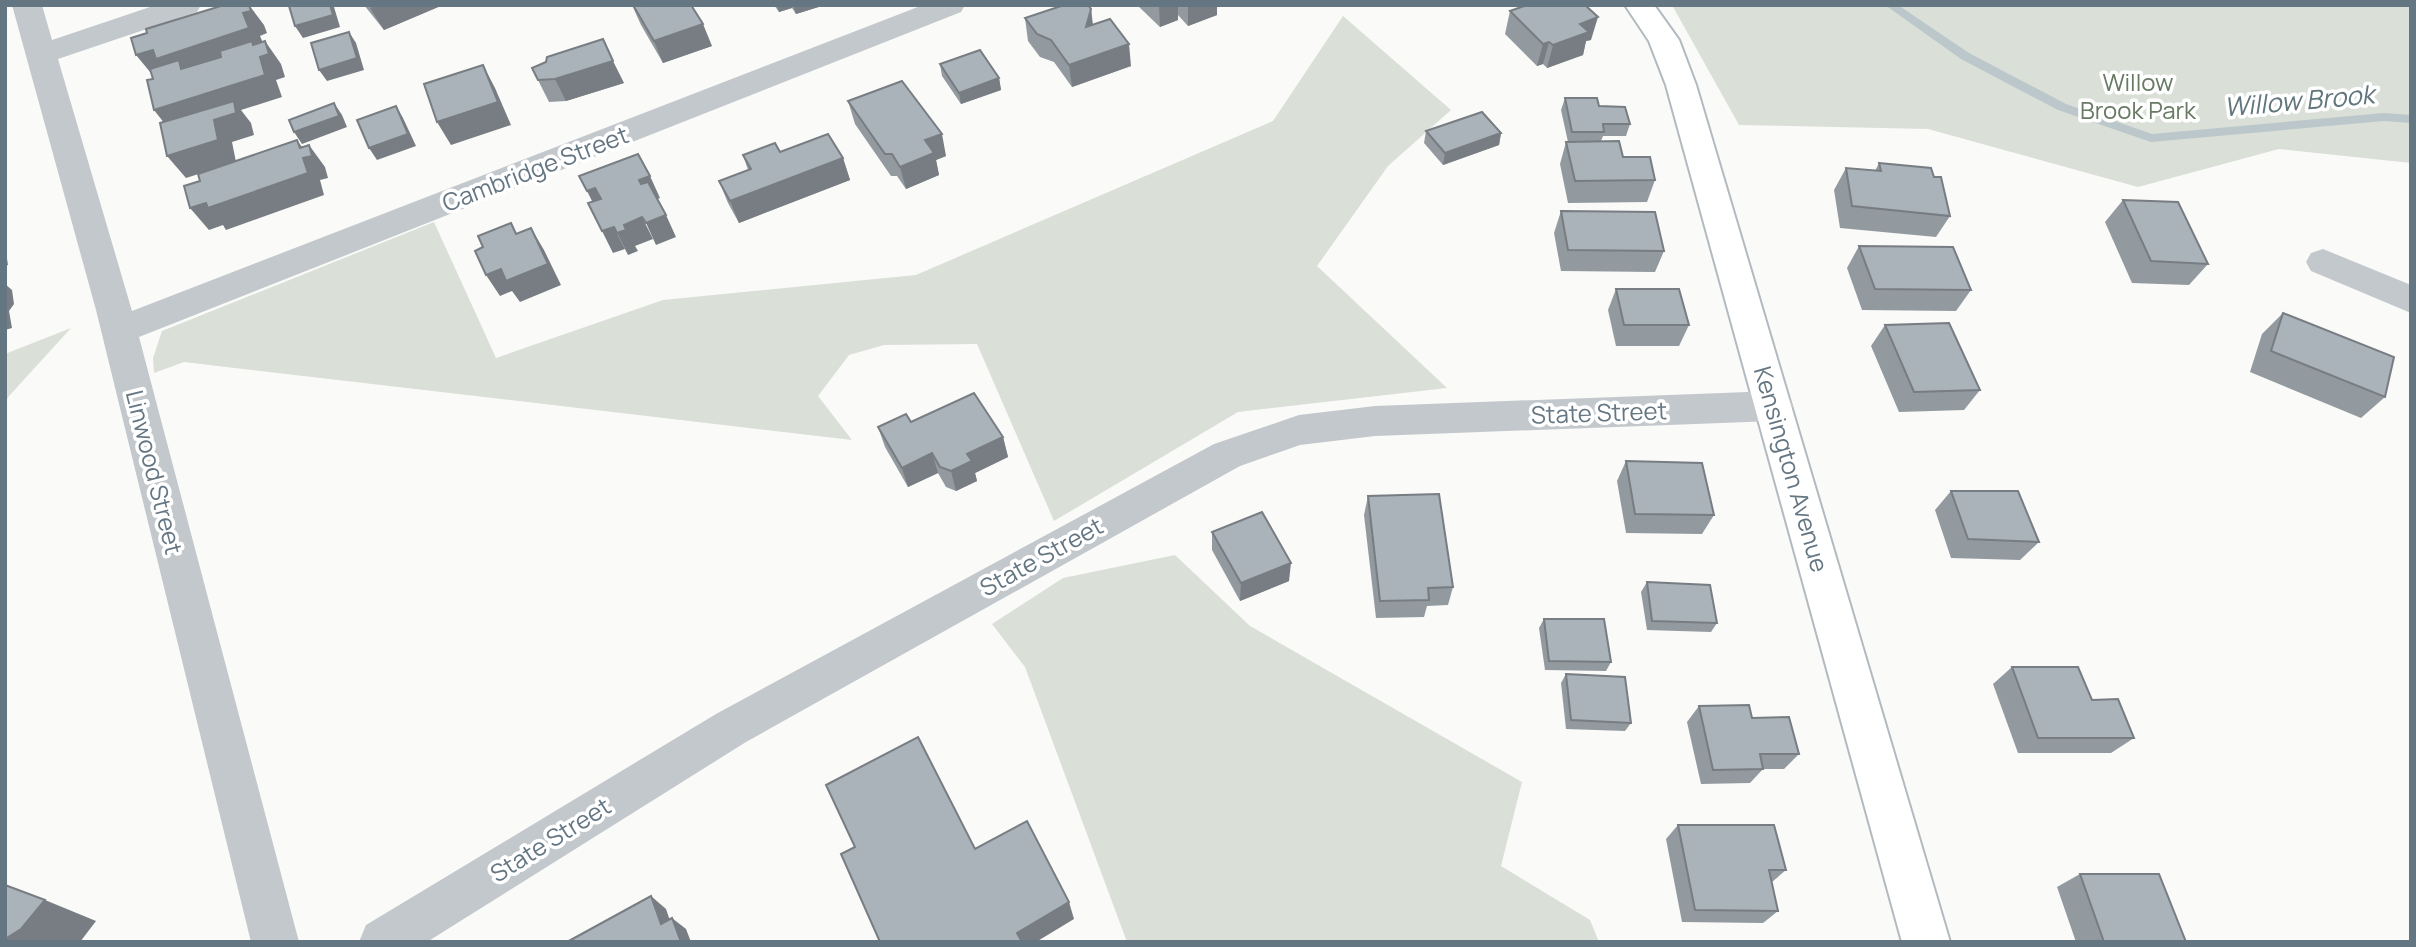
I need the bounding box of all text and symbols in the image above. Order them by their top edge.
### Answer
park label: Willow Brook Park [2080,65,2197,126]
water label: Willow Brook [2222,75,2380,125]
street label: Cambridge Street [437,117,633,219]
street label: Kensington Avenue [1747,362,1837,576]
street label: Linwood Street [119,387,191,557]
street label: State Street [1530,393,1668,431]
street label: State Street [973,509,1109,603]
street label: State Street [484,789,616,889]

